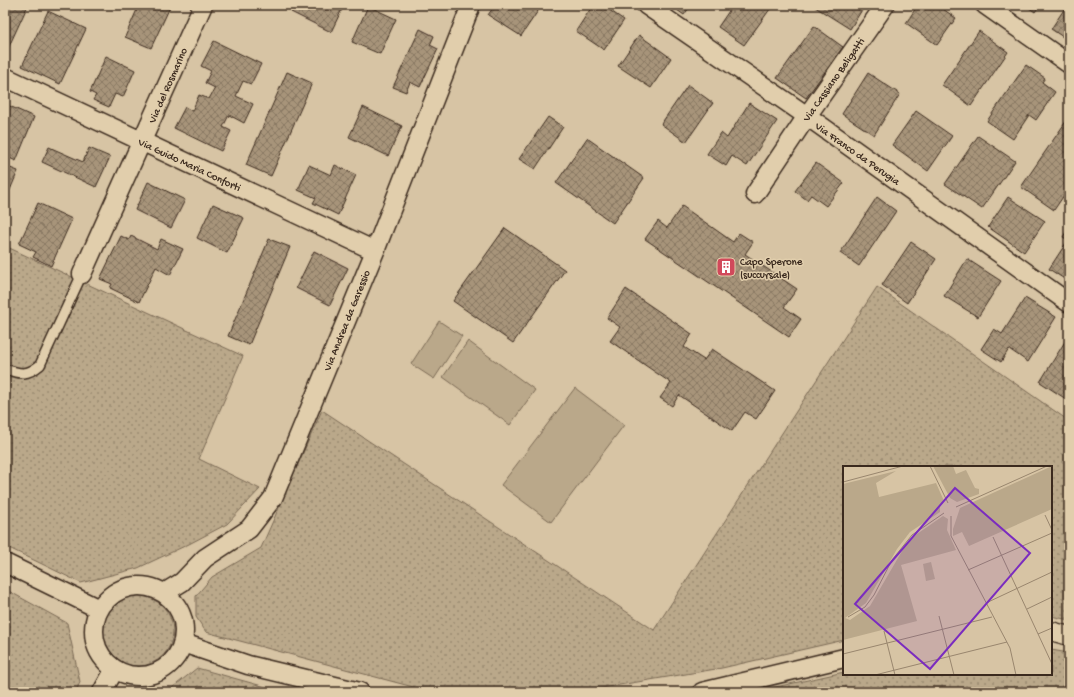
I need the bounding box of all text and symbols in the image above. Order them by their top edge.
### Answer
street label: Via Cassiano Beligatti [801,36,868,125]
street label: Via del Rosmarino [146,46,191,126]
street label: Via Franco da Perugia [811,120,902,189]
street label: Via Guido Maria Conforti [135,135,243,195]
building icon: Capo Sperone (succursale) [715,256,737,278]
place label: Capo Sperone (succursale) [740,257,803,282]
street label: Via Andrea da Garessio [322,268,374,374]
inset map [843,466,1052,675]

